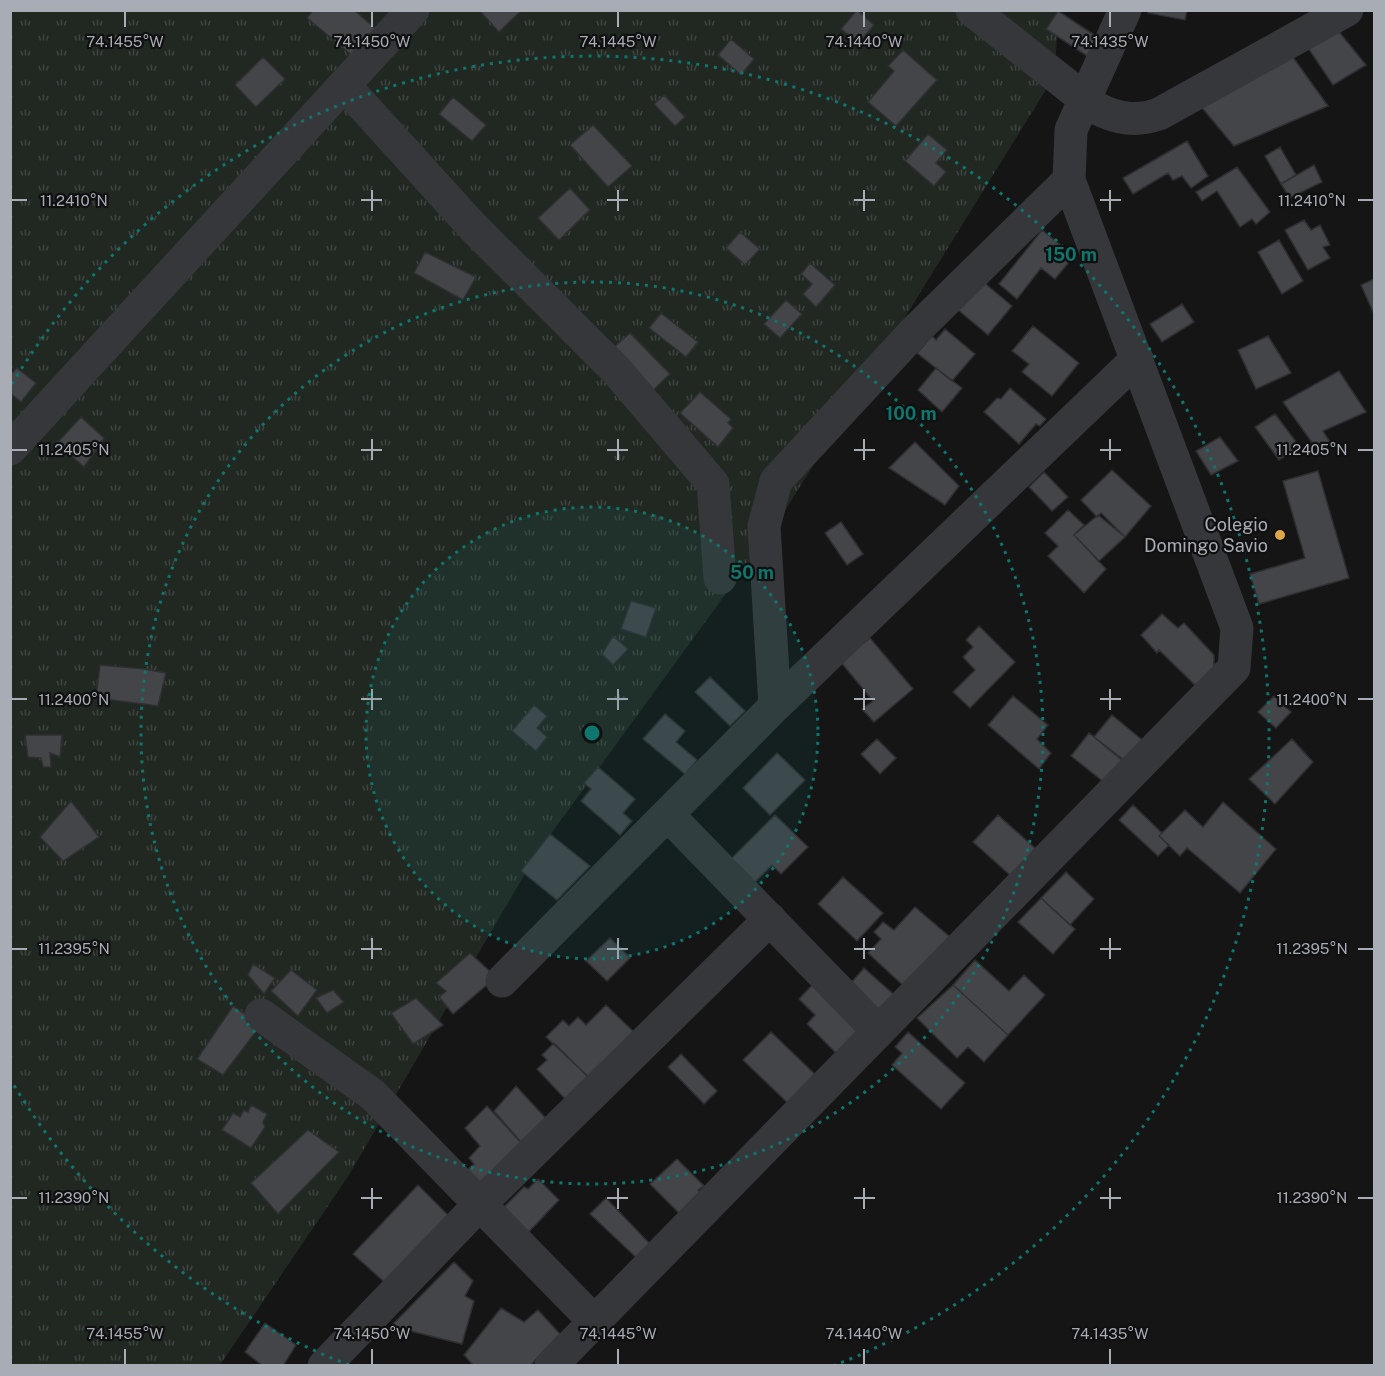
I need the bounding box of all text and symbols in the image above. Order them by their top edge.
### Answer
text: 74.1455°W [86,33,164,50]
text: 74.1450°W [334,33,410,50]
text: 74.1445°W [579,33,657,50]
text: 74.1440°W [826,33,902,50]
text: 74.1435°W [1071,33,1149,50]
text: 11.2410°N [40,192,108,209]
text: 11.2410°N [1278,192,1346,209]
text: 150 m [1045,244,1097,265]
text: 100 m [885,403,937,424]
text: 11.2405°N [38,441,110,458]
text: 11.2405°N [1276,441,1348,458]
place label: Colegio Domingo Savio [1144,514,1268,556]
marker: Colegio Domingo Savio [1273,528,1287,542]
text: 50 m [730,562,774,583]
text: 11.2400°N [39,691,109,708]
text: 11.2400°N [1277,691,1347,708]
centre of rings [582,723,602,743]
text: 11.2395°N [38,940,110,957]
text: 11.2395°N [1276,940,1348,957]
text: 11.2390°N [39,1189,109,1206]
text: 11.2390°N [1277,1189,1347,1206]
text: 74.1455°W [86,1325,164,1342]
text: 74.1450°W [334,1325,410,1342]
text: 74.1445°W [579,1325,657,1342]
text: 74.1440°W [826,1325,902,1342]
text: 74.1435°W [1071,1325,1149,1342]

